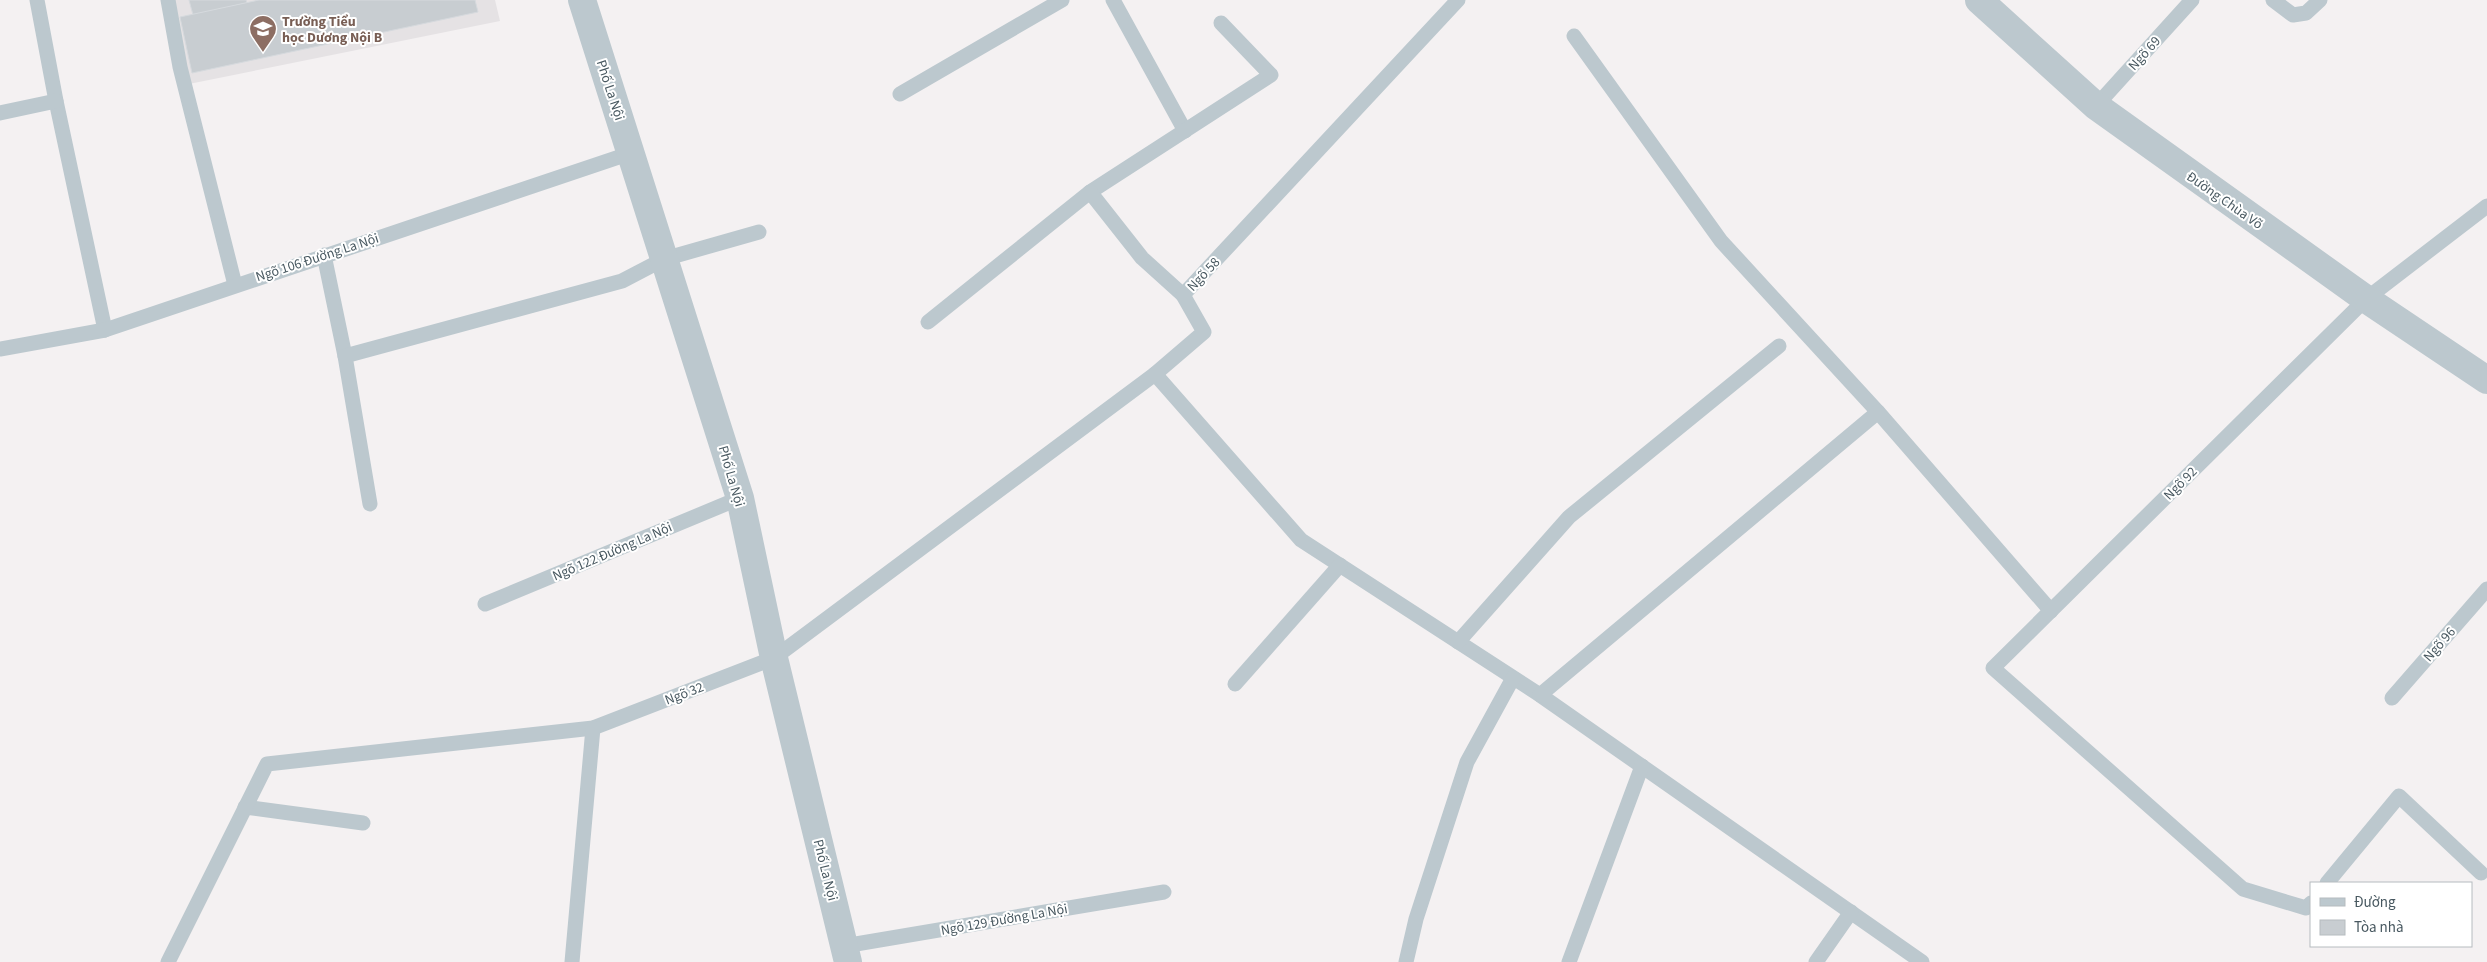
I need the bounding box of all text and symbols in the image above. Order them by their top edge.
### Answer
place label: Trường Tiểu học Dương Nội B [282,12,383,48]
school or university icon: Trường Tiểu học Dương Nội B [248,14,278,53]
street label: Ngõ 69 [2124,32,2166,75]
street label: Phố La Nội [591,57,629,123]
street label: Đường Chùa Võ [2182,167,2267,235]
street label: Ngõ 106 Đường La Nội [253,229,381,287]
street label: Ngõ 58 [1183,253,1225,296]
street label: Phố La Nội [713,443,749,509]
street label: Ngõ 92 [2159,462,2202,505]
street label: Ngõ 122 Đường La Nội [549,518,675,586]
street label: Ngõ 96 [2419,623,2461,666]
street label: Ngõ 32 [662,677,707,710]
street label: Phố La Nội [808,837,842,903]
legend [2310,882,2472,947]
text: Đường [2354,892,2396,913]
street label: Ngõ 129 Đường La Nội [939,899,1069,941]
text: Tòa nhà [2354,917,2403,938]

